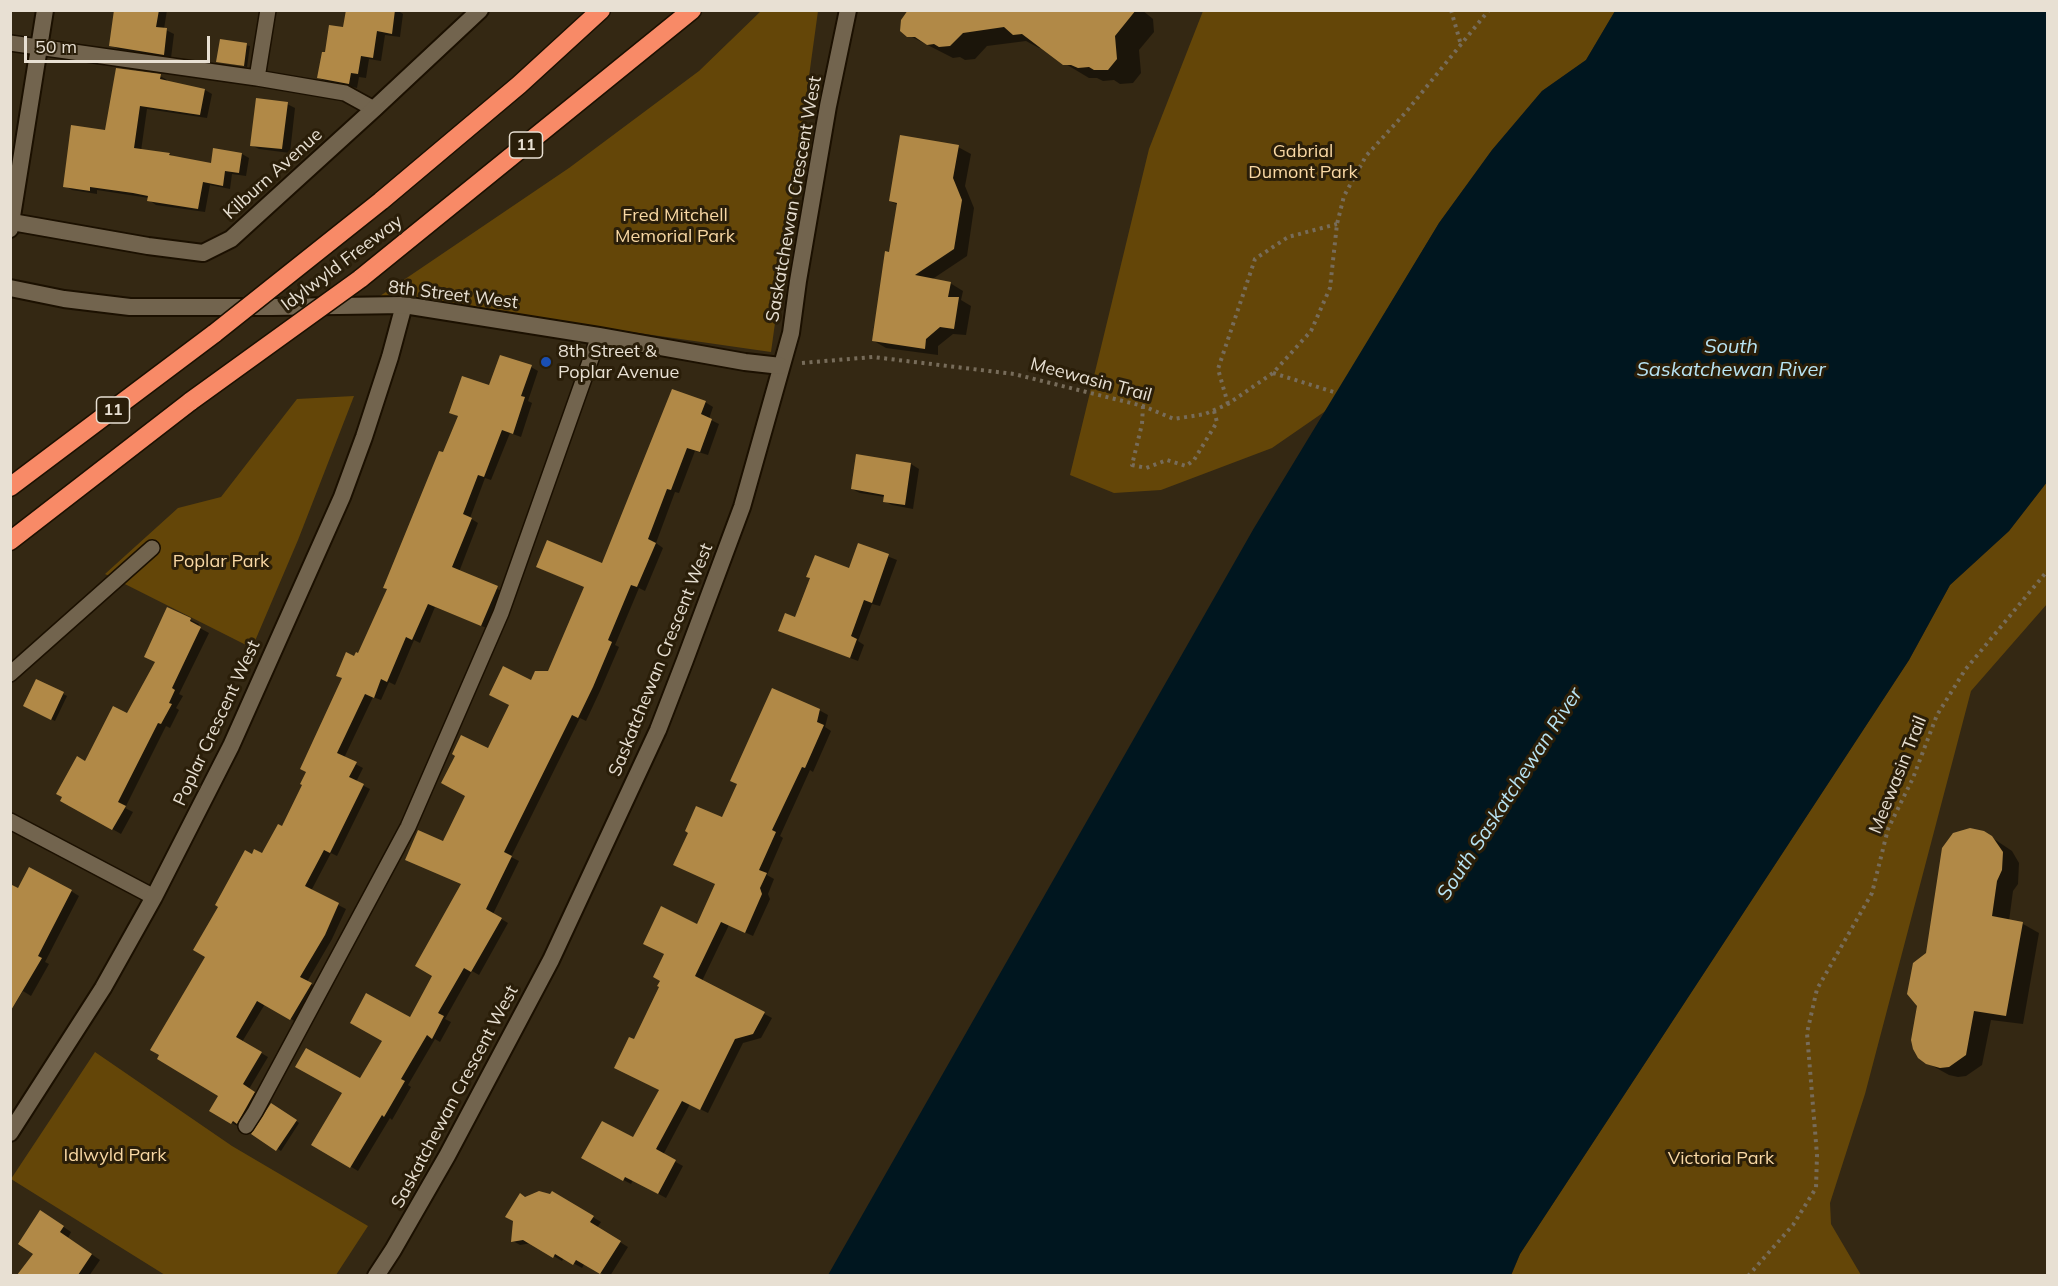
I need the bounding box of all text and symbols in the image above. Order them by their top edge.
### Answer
scale bar [27,24,213,62]
text: 50 m [35,35,77,58]
street label: Saskatchewan Crescent West [762,74,826,324]
street label: Kilburn Avenue [219,124,327,224]
road number: 11 [510,132,542,158]
park label: Gabrial Dumont Park [1248,141,1358,184]
park label: Fred Mitchell Memorial Park [615,205,735,248]
street label: Idylwyld Freeway [277,210,407,316]
street label: 8th Street West [387,276,519,314]
water label: South Saskatchewan River [1636,335,1826,382]
place label: 8th Street & Poplar Avenue [558,341,679,384]
street label: Meewasin Trail [1028,353,1154,407]
marker: 8th Street & Poplar Avenue [539,355,553,369]
road number: 11 [96,397,130,423]
street label: Saskatchewan Crescent West [604,540,718,780]
park label: Poplar Park [173,551,269,573]
street label: Poplar Crescent West [169,637,265,809]
water label: South Saskatchewan River [1432,683,1588,905]
street label: Meewasin Trail [1865,713,1931,837]
street label: Saskatchewan Crescent West [387,982,523,1212]
park label: Idlwyld Park [64,1145,166,1167]
park label: Victoria Park [1668,1148,1774,1170]

